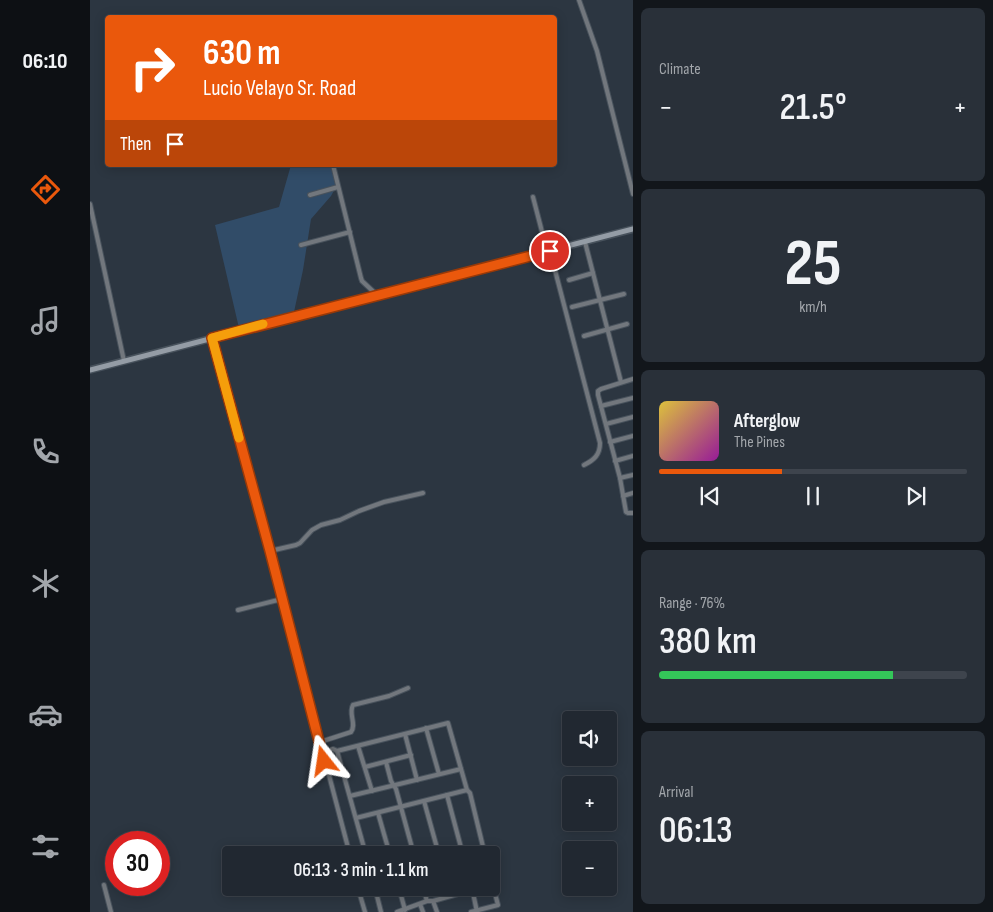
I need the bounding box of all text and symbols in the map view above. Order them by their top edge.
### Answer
text: 630 m [203,32,281,75]
icon: right [120,35,185,100]
text: 06:10 [23,48,67,75]
text: Climate [659,60,701,79]
text: Lucio Velayo Sr. Road [203,75,356,102]
text: 21.5° [779,85,847,130]
text: − [659,91,673,124]
text: + [953,91,967,124]
icon: arrive [161,130,189,158]
text: Then [120,133,151,156]
icon: directions [28,172,63,207]
text: 25 [784,226,842,304]
pin [529,230,571,272]
icon: arrive [536,237,564,265]
text: km/h [799,298,827,317]
icon: music [28,303,63,338]
text: Afterglow [734,410,800,433]
text: The Pines [734,433,785,452]
icon: phone [28,434,63,469]
icon: previous [696,482,724,510]
icon: pause [799,482,827,510]
icon: next [902,482,930,510]
icon: climate [28,566,63,601]
text: Range · 76% [659,594,725,613]
text: 380 km [659,619,757,664]
icon: car [28,697,63,732]
map controls [562,711,617,896]
button: sound [562,711,617,766]
position arrow [297,734,349,786]
button: + [562,776,617,831]
text: Arrival [659,783,693,802]
text: 06:13 [659,808,733,853]
icon: filters [28,829,63,864]
speed limit sign: 30 [105,831,170,896]
button: − [562,841,617,896]
text: 06:13 · 3 min · 1.1 km [294,859,428,882]

